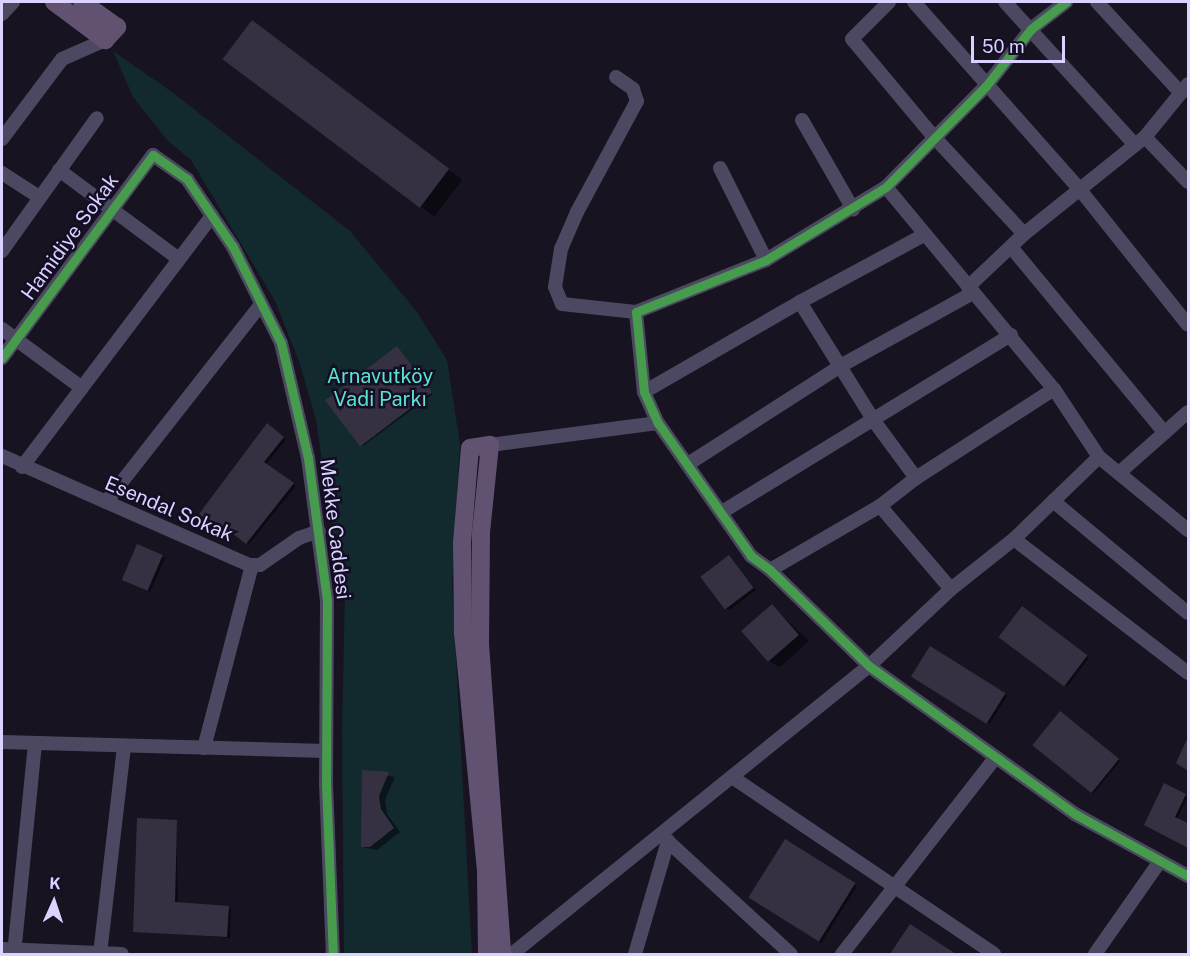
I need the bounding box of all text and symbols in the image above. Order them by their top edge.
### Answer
scale bar [974,24,1068,62]
text: 50 m [982,36,1025,57]
street label: Hamidiye Sokak [16,169,124,305]
park label: Arnavutköy Vadi Parkı [327,364,433,411]
street label: Mekke Caddesi [314,457,356,601]
street label: Esendal Sokak [101,471,237,547]
north arrow [24,872,84,932]
text: K [49,874,61,893]

